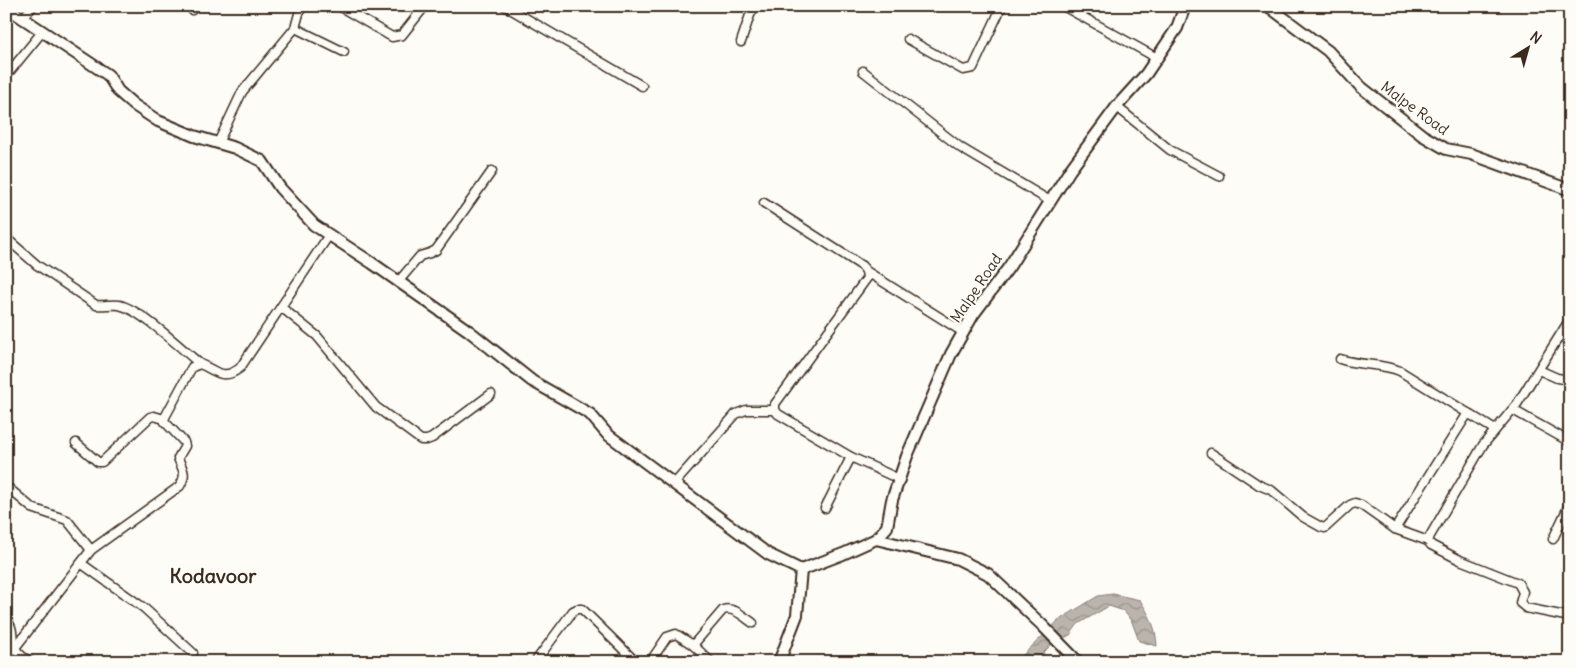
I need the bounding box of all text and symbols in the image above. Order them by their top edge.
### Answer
north arrow [1504,22,1554,72]
text: N [1527,28,1545,48]
street label: Malpe Road [1377,77,1453,139]
street label: Malpe Road [946,250,1006,326]
district label: Kodavoor [170,563,257,588]

